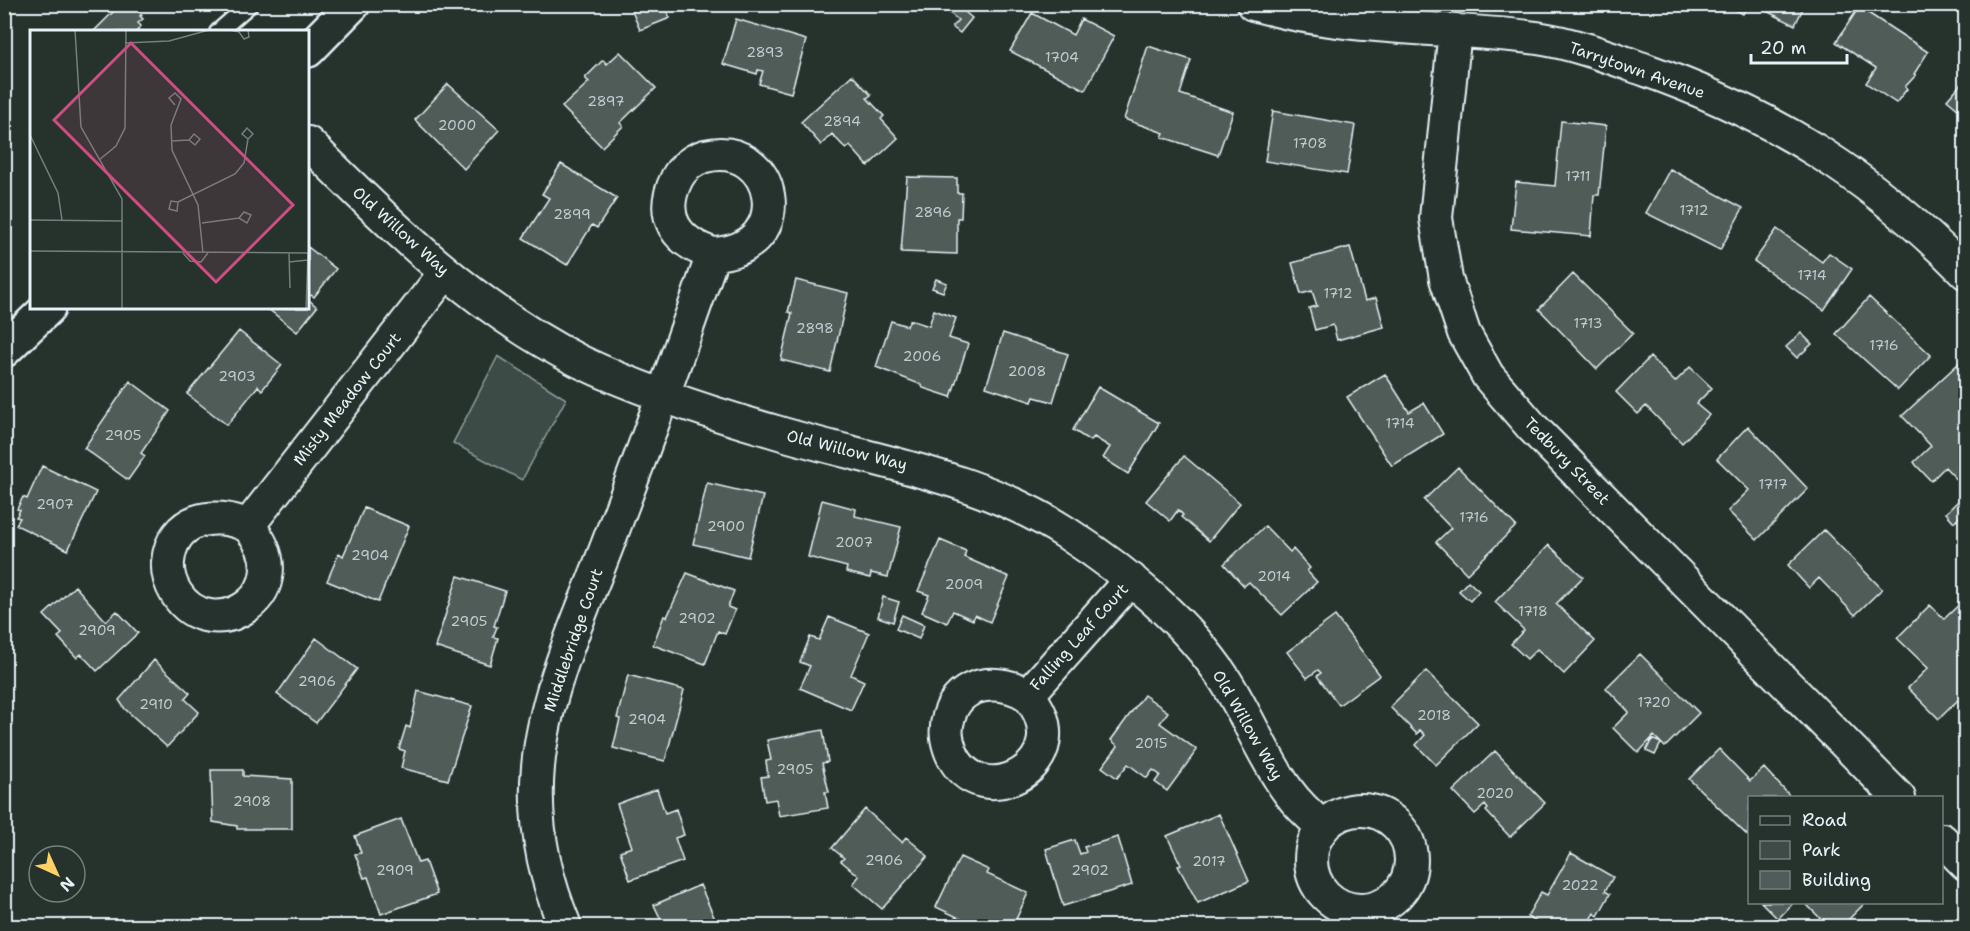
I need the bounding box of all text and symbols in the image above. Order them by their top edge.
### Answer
scale bar [1751,27,1847,65]
inset map [30,30,309,309]
text: 20 m [1760,36,1806,60]
street label: Tarrytown Avenue [1566,37,1708,103]
house number: 2893 [746,43,784,61]
house number: 1704 [1045,48,1079,66]
house number: 2897 [587,92,625,110]
house number: 2894 [823,112,861,130]
house number: 2000 [438,116,476,134]
house number: 1708 [1293,134,1327,152]
house number: 1711 [1565,167,1591,185]
street label: Old Willow Way [348,182,454,280]
house number: 1712 [1679,201,1709,219]
house number: 2896 [914,203,952,221]
house number: 2899 [553,205,591,223]
house number: 1714 [1797,266,1827,284]
house number: 1712 [1323,284,1353,302]
house number: 1713 [1573,314,1603,332]
house number: 2898 [796,319,834,337]
street label: Misty Meadow Court [288,328,406,470]
house number: 1716 [1869,336,1899,354]
house number: 2006 [903,347,941,365]
house number: 2008 [1008,362,1046,380]
house number: 2903 [218,367,256,385]
street label: Tedbury Street [1520,413,1614,509]
house number: 1714 [1385,414,1415,432]
street label: Old Willow Way [785,425,909,475]
house number: 2905 [105,426,141,444]
house number: 1717 [1758,475,1788,493]
house number: 2907 [36,495,74,513]
house number: 1716 [1459,508,1489,526]
house number: 2900 [707,517,745,535]
house number: 2007 [835,533,873,551]
house number: 2904 [351,546,389,564]
street label: Middlebridge Court [539,565,607,715]
house number: 2014 [1257,567,1291,585]
house number: 2009 [945,575,983,593]
street label: Falling Leaf Court [1025,579,1133,695]
house number: 1718 [1518,602,1548,620]
house number: 2902 [678,609,716,627]
house number: 2905 [451,612,487,630]
house number: 2909 [78,621,116,639]
street label: Old Willow Way [1208,666,1288,784]
house number: 2906 [298,672,336,690]
house number: 1720 [1638,693,1670,711]
house number: 2910 [139,695,173,713]
house number: 2018 [1417,706,1451,724]
house number: 2904 [628,710,666,728]
house number: 2015 [1135,734,1167,752]
house number: 2905 [777,760,813,778]
house number: 2020 [1476,784,1514,802]
house number: 2908 [233,792,271,810]
legend [1748,796,1943,904]
text: Road [1802,808,1847,832]
text: Park [1802,838,1841,862]
north arrow [27,844,87,904]
house number: 2906 [865,851,903,869]
house number: 2017 [1192,852,1226,870]
house number: 2909 [376,861,414,879]
house number: 2902 [1071,861,1109,879]
text: Building [1802,868,1871,892]
text: N [55,872,79,896]
house number: 2022 [1561,876,1599,894]

